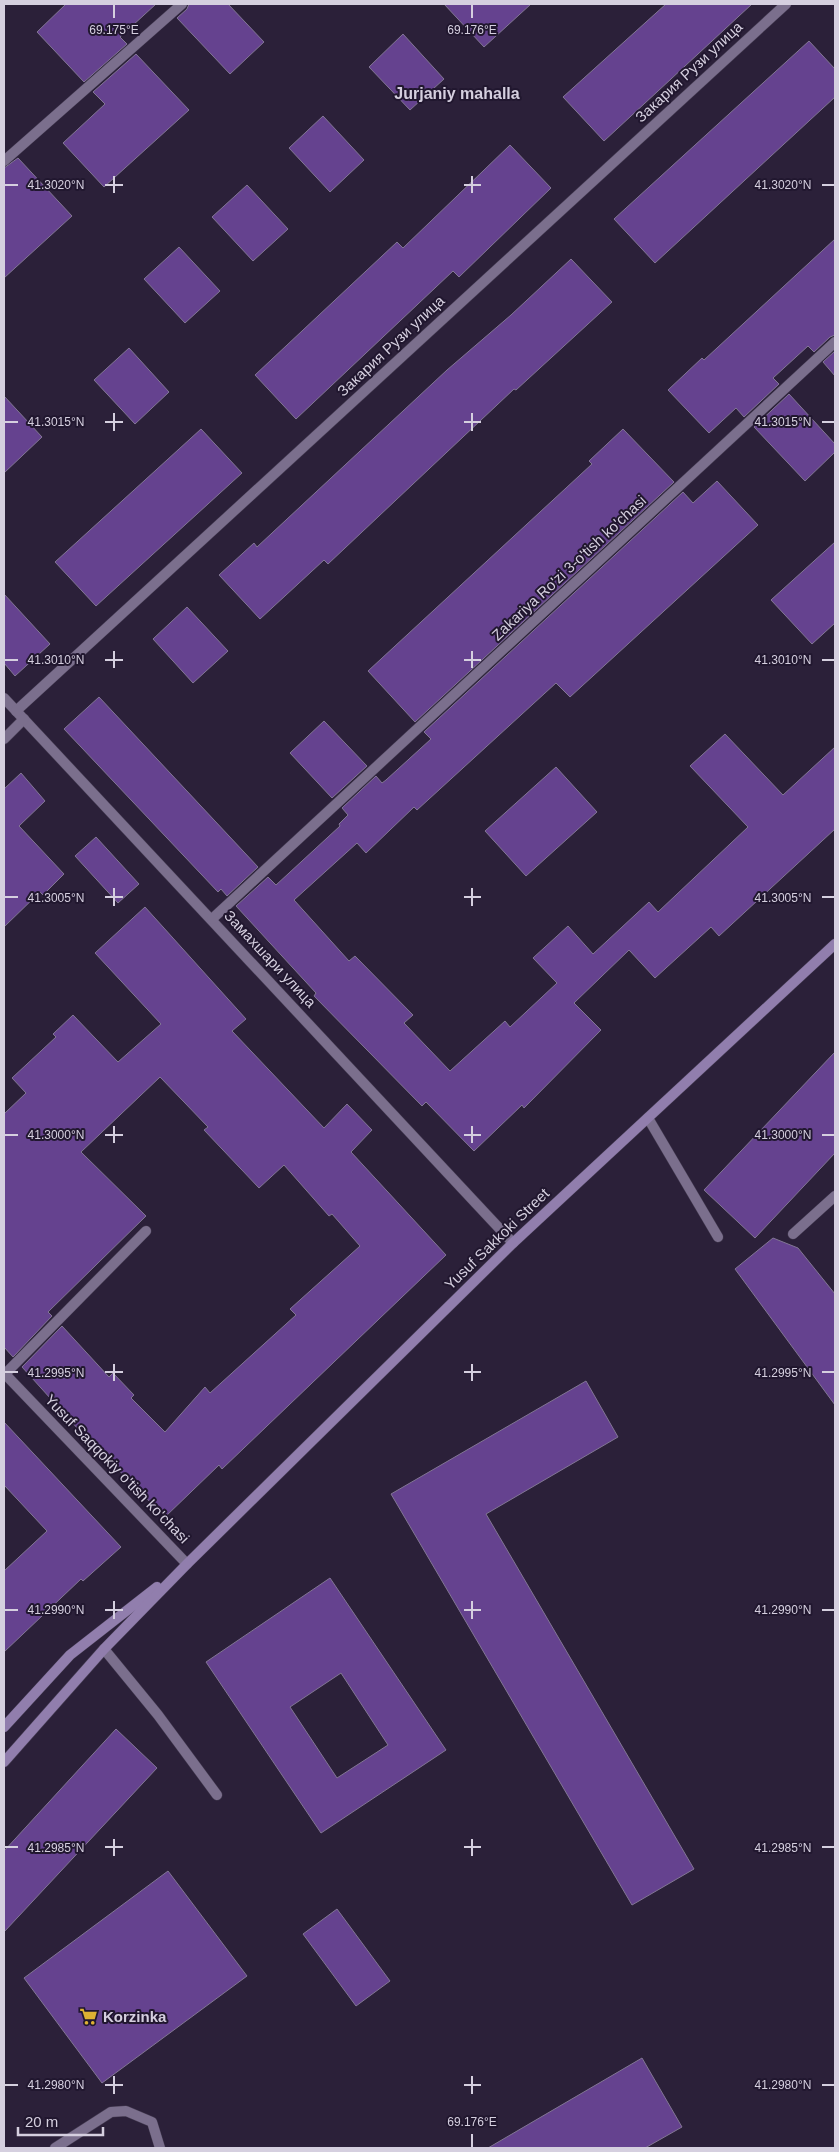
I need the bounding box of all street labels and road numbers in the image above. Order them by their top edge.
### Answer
street label: Закария Рузи улица [632,17,746,126]
street label: Закария Рузи улица [334,291,448,400]
street label: Zakariya Ro'zi 3-o'tish ko'chasi [488,492,649,644]
street label: Замахшари улица [221,907,320,1011]
street label: Yusuf Sakkoki Street [441,1184,553,1293]
street label: Yusuf Saqqokiy o'tish ko'chasi [42,1391,193,1546]

